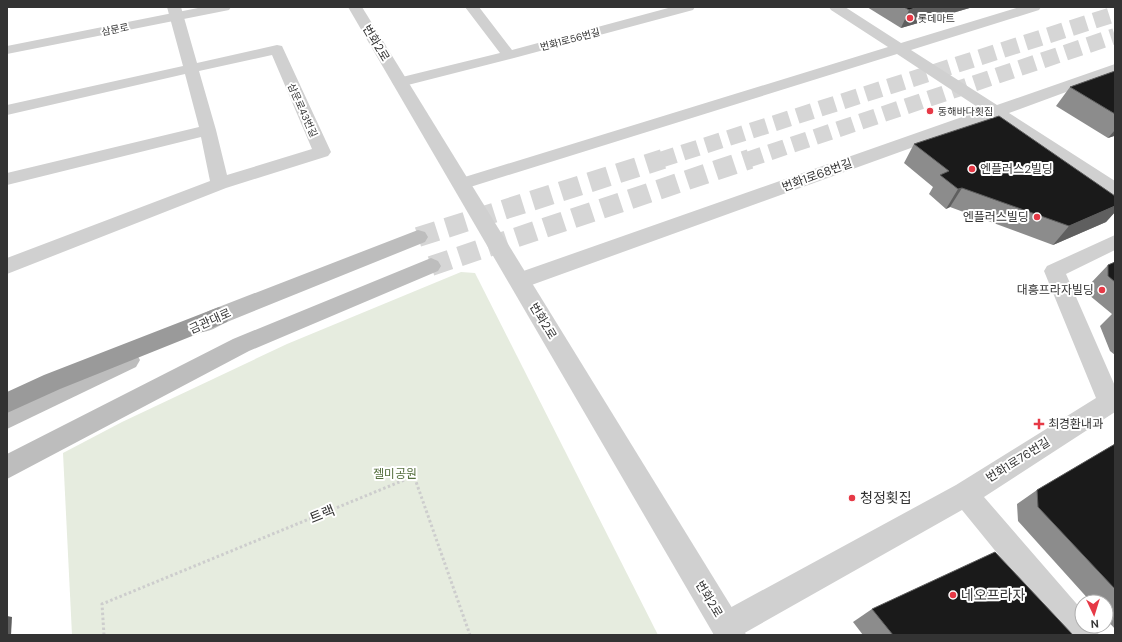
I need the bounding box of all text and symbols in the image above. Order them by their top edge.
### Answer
place label: 롯데마트 [918,12,955,25]
marker: 롯데마트 [905,13,915,23]
street label: 삼문로 [100,20,130,39]
street label: 번화2로 [359,22,393,64]
street label: 번화1로56번길 [539,25,602,54]
street label: 삼문로43번길 [285,81,320,139]
place label: 동해바다횟집 [938,105,993,118]
marker: 동해바다횟집 [925,106,935,116]
street label: 번화1로68번길 [780,155,854,195]
place label: 엔플러스2빌딩 [980,161,1053,177]
marker: 엔플러스2빌딩 [967,164,977,174]
place label: 엔플러스빌딩 [963,209,1029,225]
marker: 엔플러스빌딩 [1032,212,1042,222]
place label: 대흥프라자빌딩 [1017,282,1094,298]
marker: 대흥프라자빌딩 [1097,285,1107,295]
street label: 번화2로 [526,300,560,342]
street label: 금관대로 [187,305,233,337]
place label: 최경환내과 [1048,416,1103,432]
marker: 최경환내과 [1033,418,1045,430]
street label: 번화1로76번길 [983,434,1053,486]
park label: 젤미공원 [373,466,417,482]
place label: 청정횟집 [860,489,912,507]
marker: 청정횟집 [847,493,857,503]
street label: 트랙 [307,501,337,527]
street label: 번화2로 [692,578,726,620]
place label: 네오프라자 [961,586,1026,604]
marker: 네오프라자 [948,590,958,600]
north arrow [1074,594,1114,634]
text: N [1090,617,1099,631]

